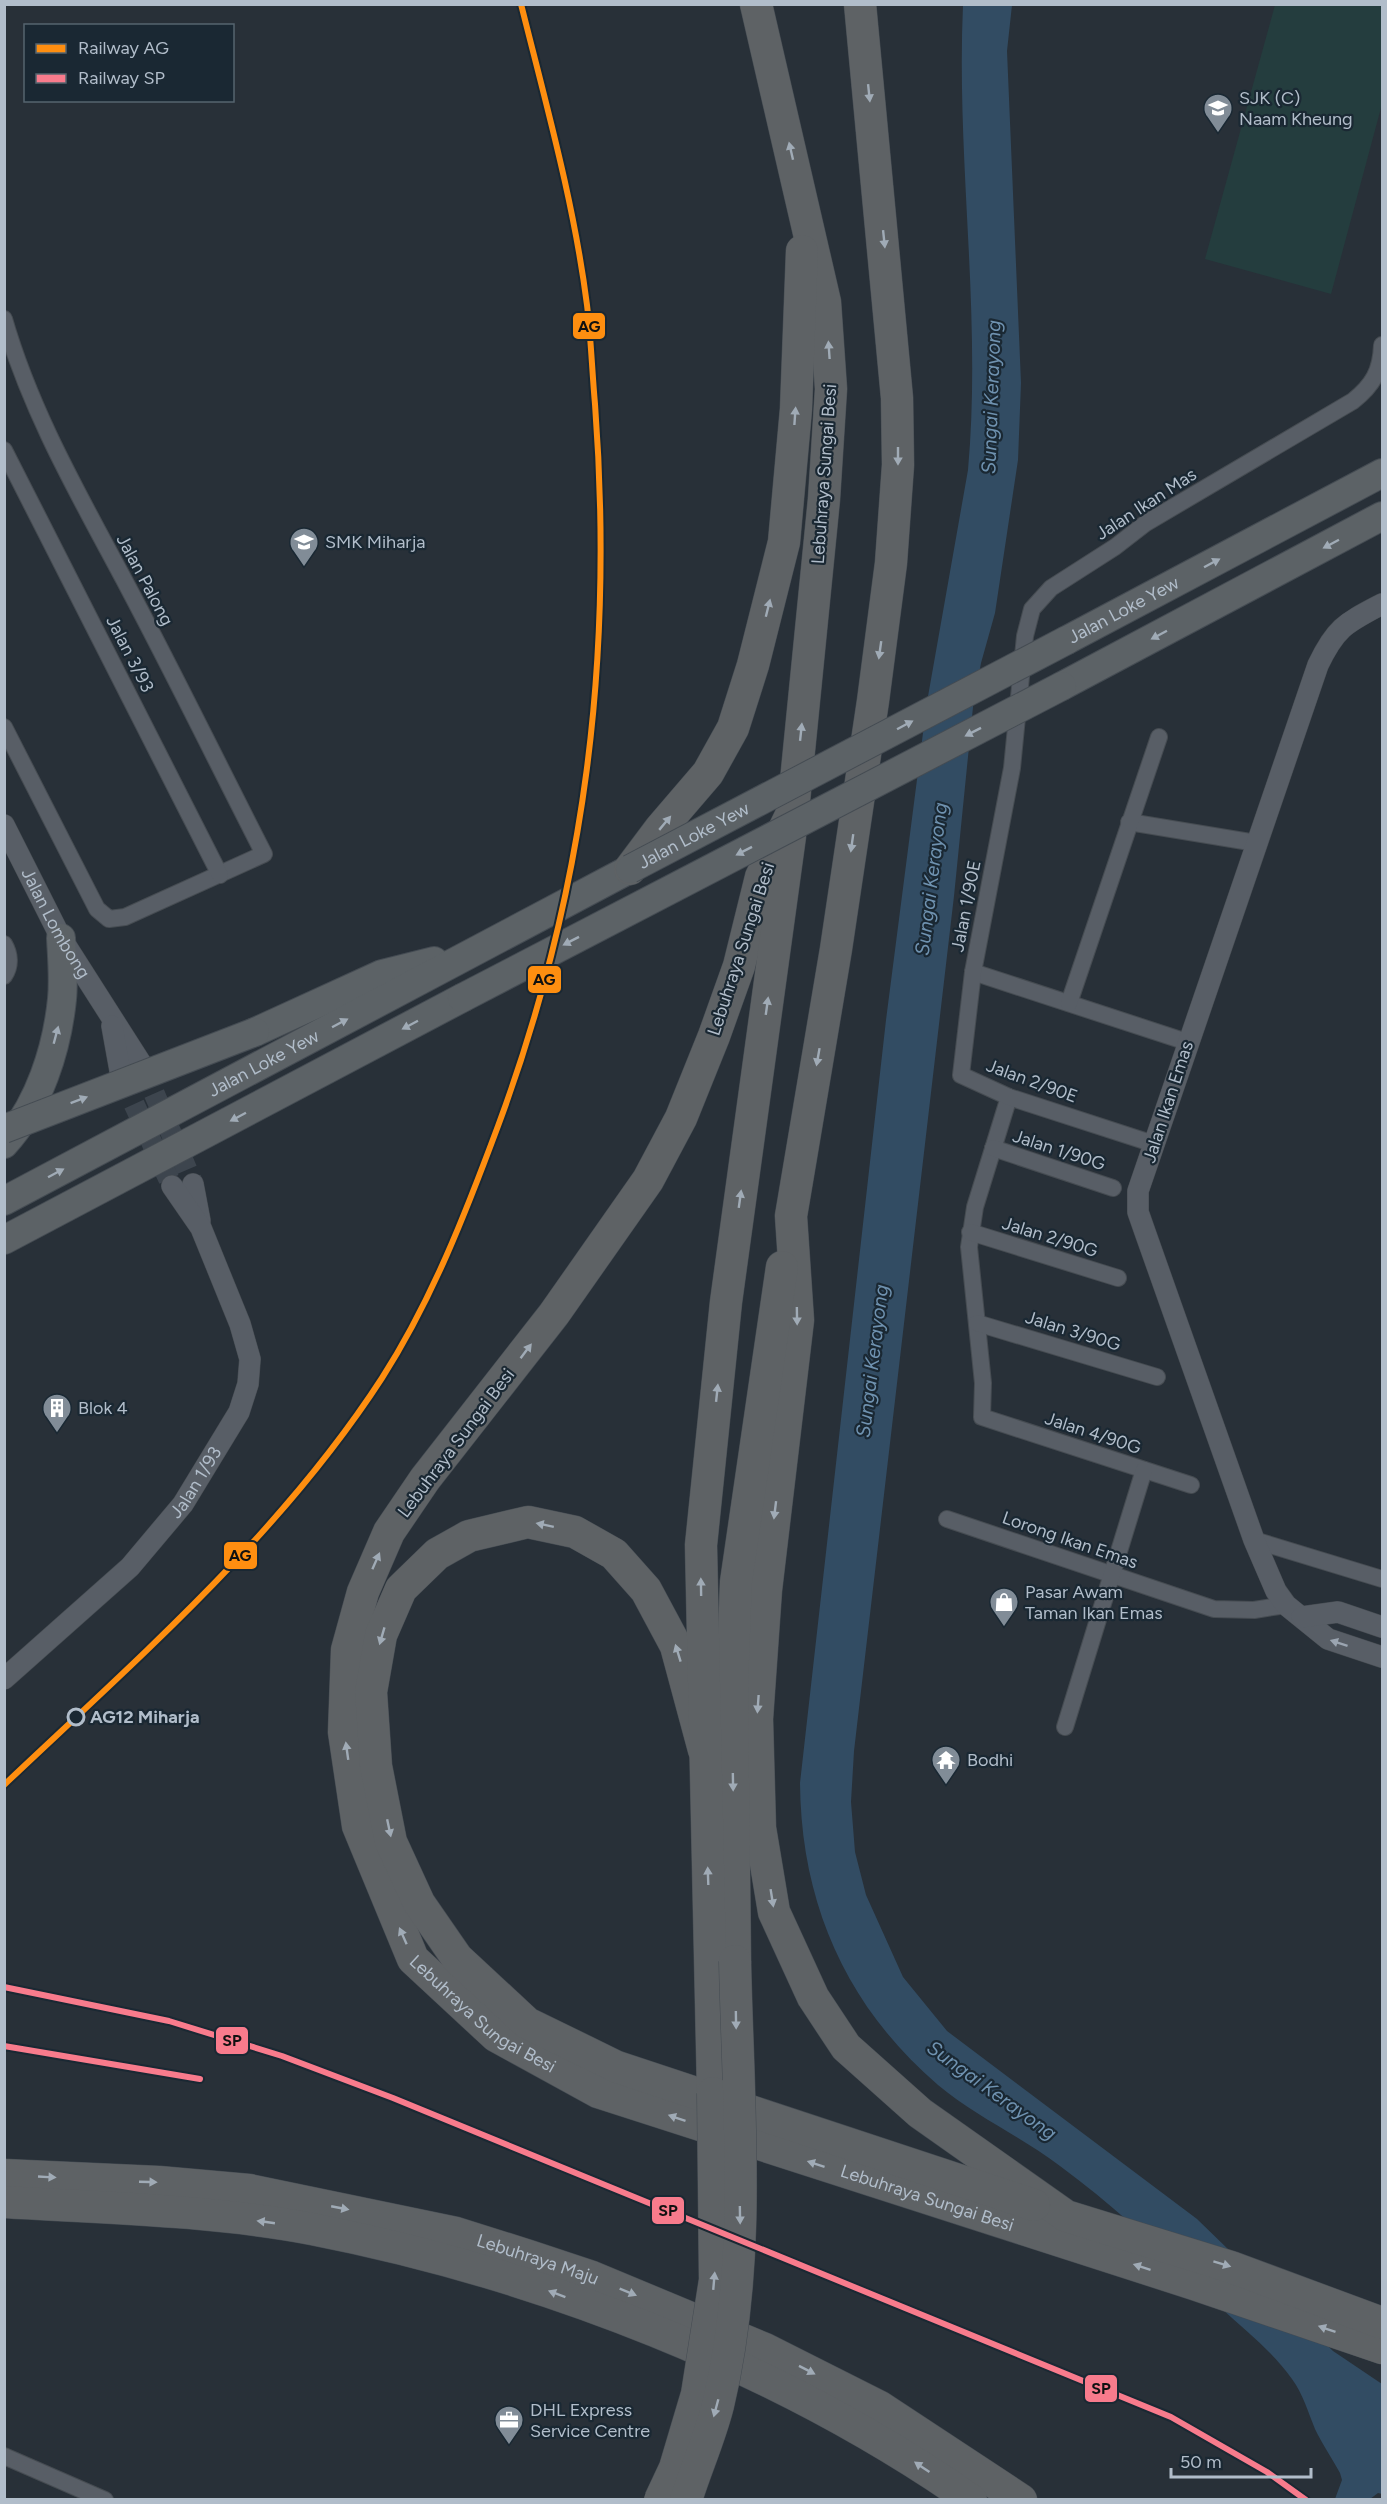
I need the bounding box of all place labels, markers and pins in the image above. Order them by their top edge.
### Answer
place label: SJK (C) Naam Kheung [1239,87,1353,130]
school or university icon: SJK (C) Naam Kheung [1202,92,1234,134]
school or university icon: SMK Miharja [288,526,320,568]
place label: SMK Miharja [325,531,425,553]
building icon: Blok 4 [41,1392,73,1434]
place label: Blok 4 [78,1397,128,1419]
place label: Pasar Awam Taman Ikan Emas [1025,1581,1163,1624]
shop icon: Pasar Awam Taman Ikan Emas [988,1586,1020,1628]
place label: AG12 Miharja [90,1706,200,1728]
marker: AG12 Miharja [67,1708,85,1726]
temple icon: Bodhi [930,1744,962,1786]
place label: Bodhi [967,1749,1013,1771]
place label: DHL Express Service Centre [530,2399,650,2442]
office icon: DHL Express Service Centre [493,2404,525,2446]

